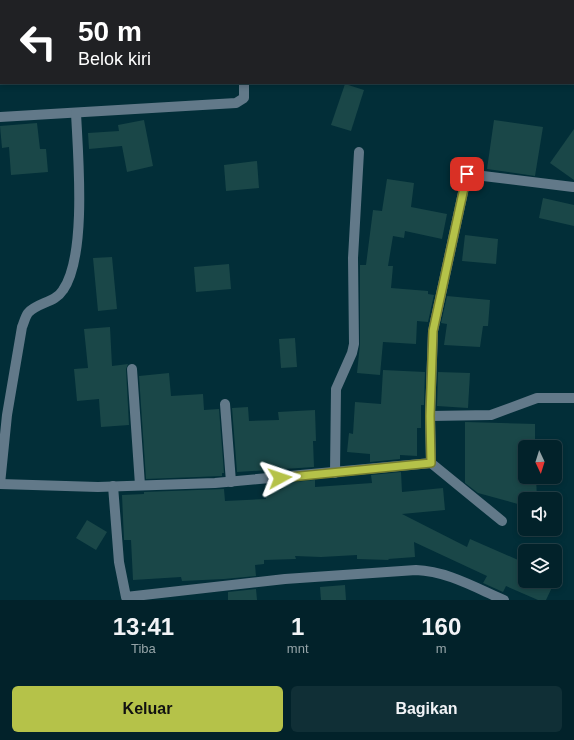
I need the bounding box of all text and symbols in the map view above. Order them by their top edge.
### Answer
icon: left [12,16,64,68]
text: 50 m [78,16,142,47]
text: Belok kiri [78,49,151,69]
pin [450,157,484,191]
icon: arrive [456,163,478,185]
north arrow [518,440,562,484]
map controls [518,440,562,588]
position arrow [259,457,301,499]
button: sound [518,492,562,536]
button: layers [518,544,562,588]
text: 13:41 [113,613,174,640]
text: 1 [291,613,304,640]
text: 160 [421,613,461,640]
text: Tiba [131,641,156,656]
text: mnt [287,641,309,656]
text: m [436,641,447,656]
button: Keluar [12,686,283,732]
button: Bagikan [291,686,562,732]

